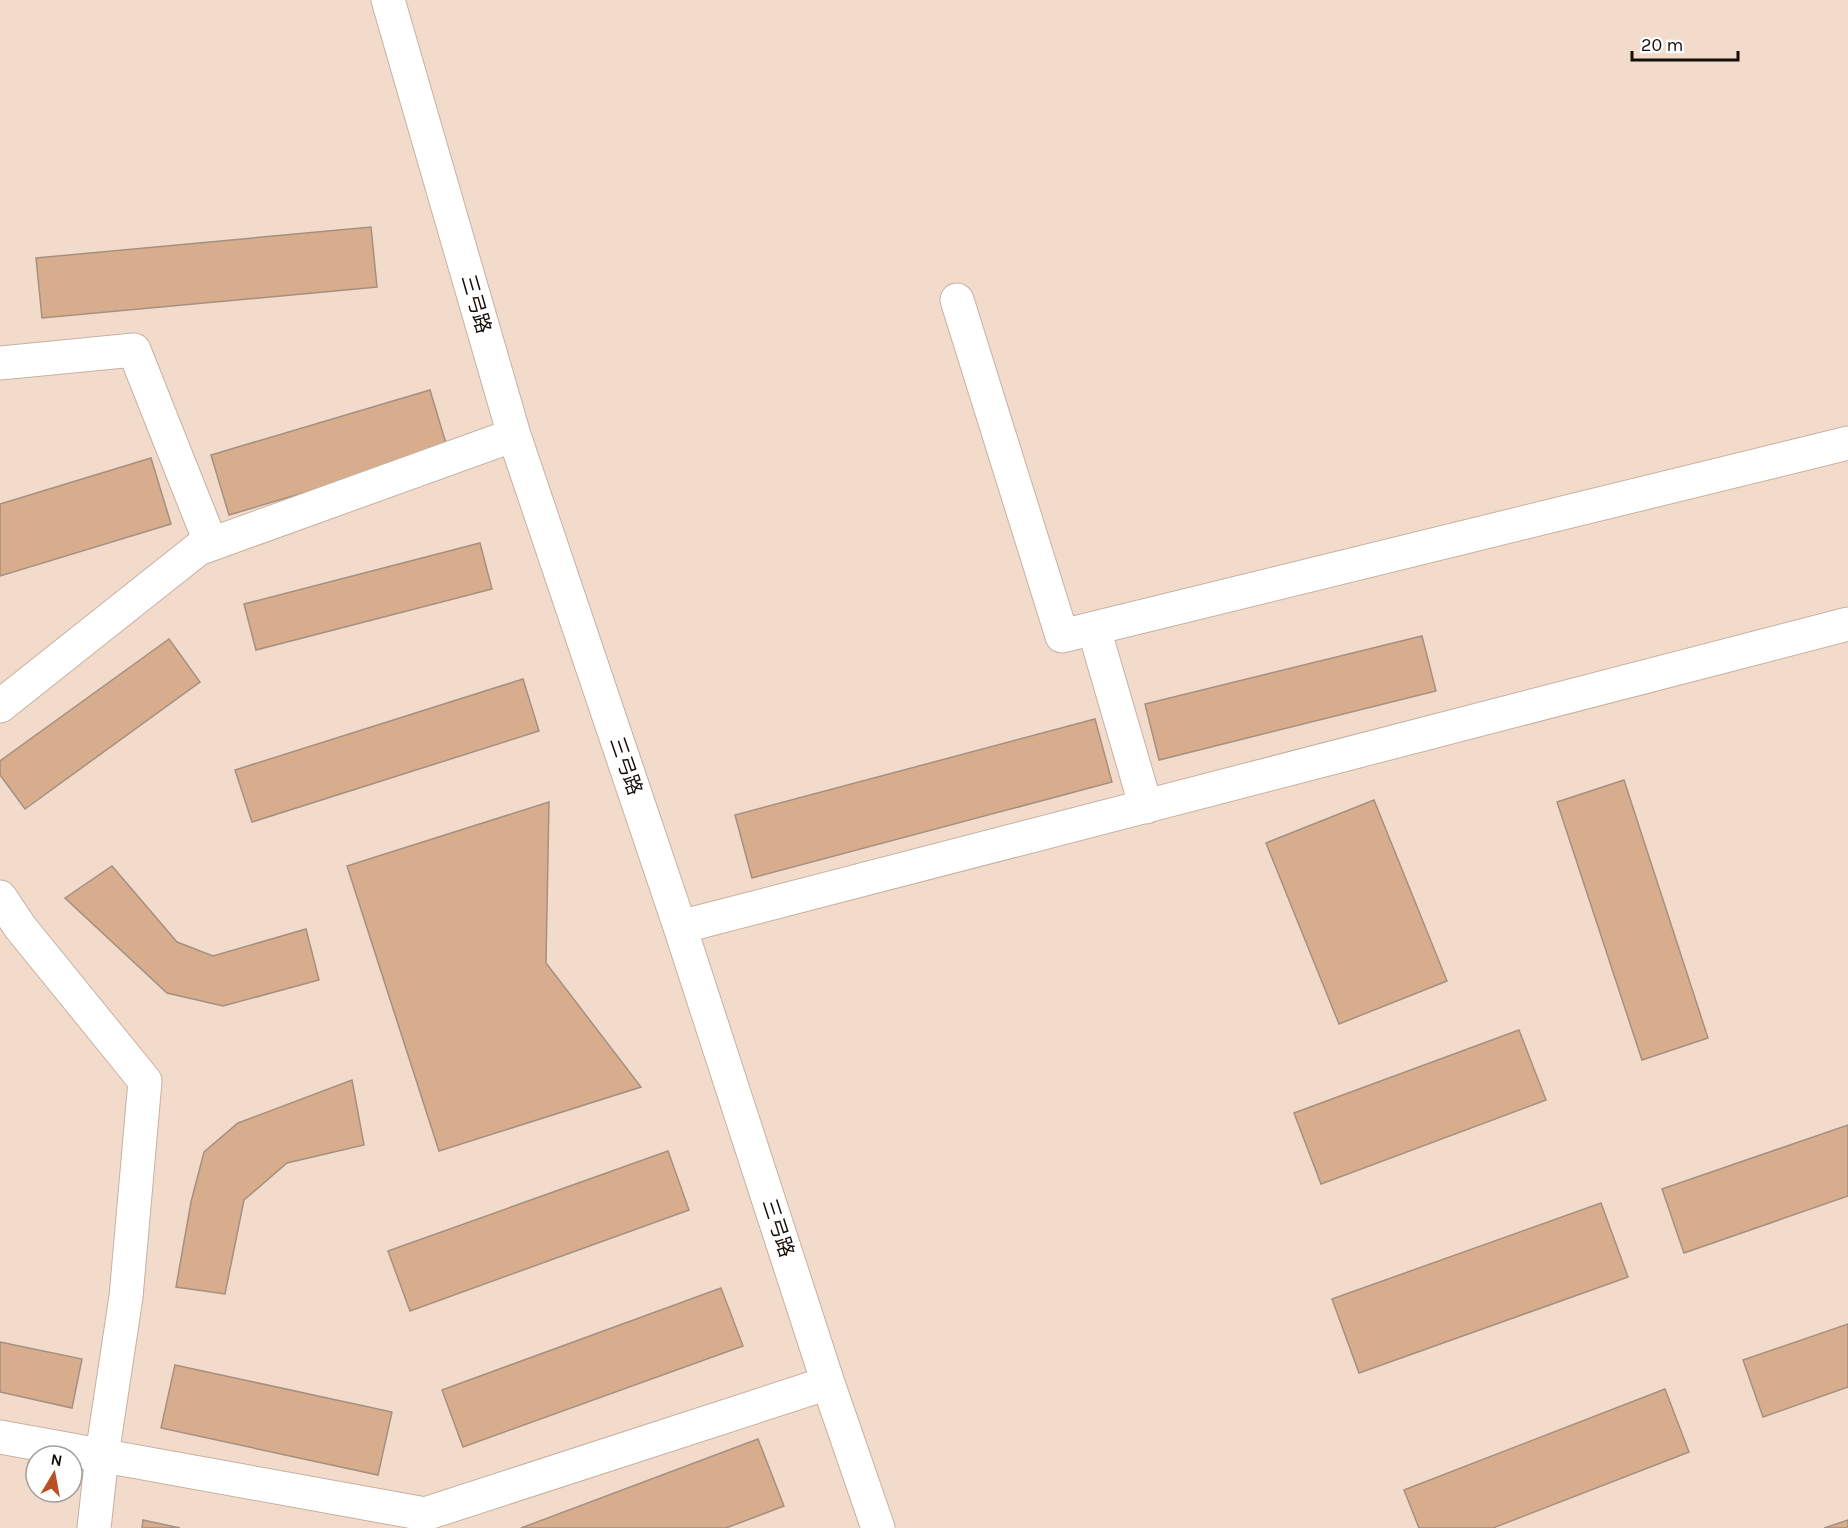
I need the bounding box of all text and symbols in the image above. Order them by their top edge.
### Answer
scale bar [1632,24,1738,62]
text: 20 m [1641,34,1683,56]
street label: 三弓路 [457,272,495,336]
street label: 三弓路 [605,734,647,798]
street label: 三弓路 [758,1196,798,1260]
north arrow [24,1444,84,1504]
text: N [49,1449,64,1470]

